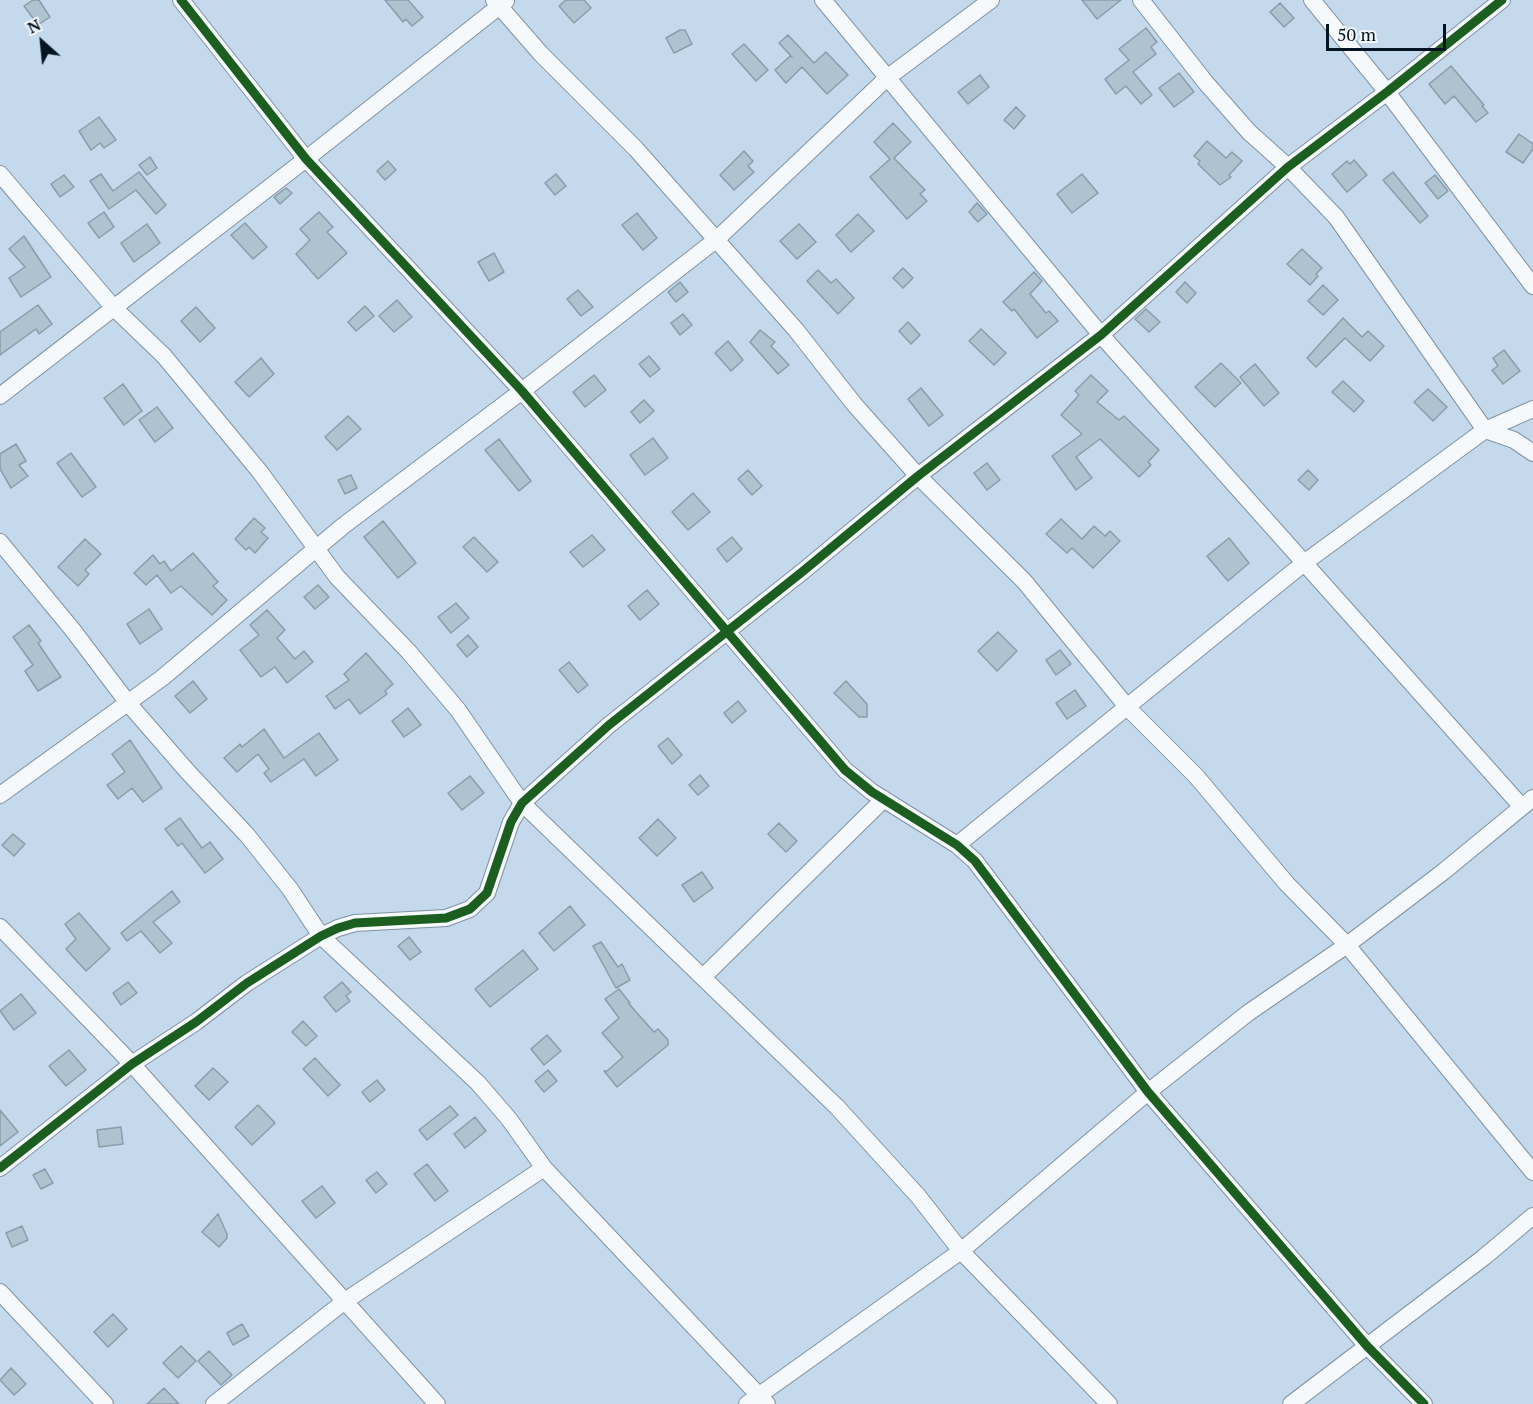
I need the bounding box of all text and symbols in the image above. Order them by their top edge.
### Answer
north arrow [12,12,72,72]
scale bar [1329,12,1449,50]
text: N [23,13,44,39]
text: 50 m [1337,22,1376,46]

